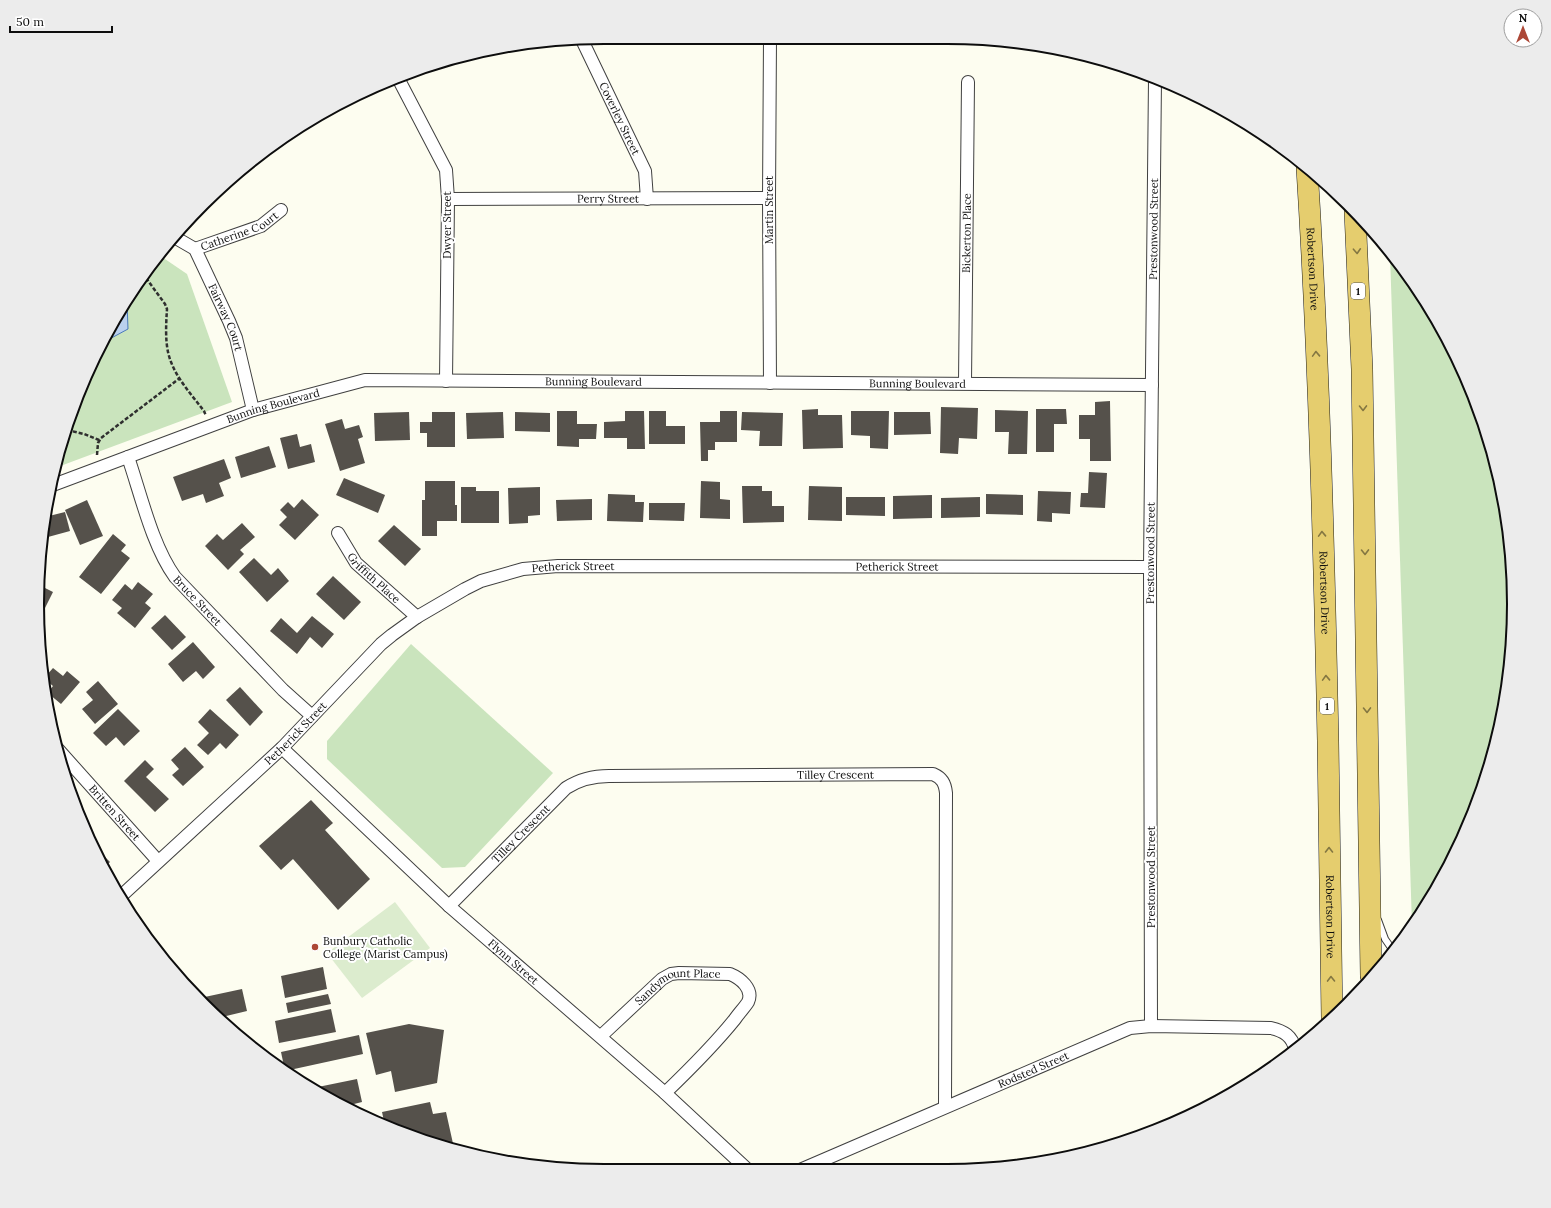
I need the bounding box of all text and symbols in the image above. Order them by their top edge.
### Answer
scale bar [10,8,112,34]
north arrow [1503,8,1543,48]
text: N [1519,11,1528,25]
text: 50 m [16,14,44,29]
street label: Coverley Street [596,80,643,158]
street label: Martin Street [762,175,776,244]
street label: Prestonwood Street [1146,177,1161,280]
street label: Dwyer Street [440,191,454,259]
street label: Perry Street [577,191,640,206]
street label: Bickerton Place [959,193,974,273]
street label: Catherine Court [199,208,281,254]
street label: Robertson Drive [1304,227,1322,311]
one-way arrow [1352,248,1361,254]
street label: Fairway Court [205,281,246,353]
road number: 1 [1351,283,1365,299]
one-way arrow [1312,351,1321,357]
street label: Bunning Boulevard [545,374,642,389]
street label: Bunning Boulevard [869,376,966,391]
street label: Bunning Boulevard [224,385,322,426]
one-way arrow [1358,405,1367,411]
street label: Prestonwood Street [1143,501,1158,604]
one-way arrow [1318,531,1326,537]
one-way arrow [1361,549,1369,555]
street label: Griffith Place [344,550,403,606]
street label: Robertson Drive [1316,551,1333,635]
street label: Petherick Street [531,559,615,575]
street label: Petherick Street [855,560,939,574]
street label: Bruce Street [170,573,225,629]
one-way arrow [1322,675,1330,681]
street label: Petherick Street [261,698,330,768]
road number: 1 [1320,698,1334,714]
one-way arrow [1363,707,1371,713]
street label: Tilley Crescent [797,767,875,782]
street label: Britten Street [86,782,144,844]
street label: Tilley Crescent [489,801,553,866]
street label: Prestonwood Street [1144,825,1158,928]
one-way arrow [1325,847,1333,853]
street label: Robertson Drive [1323,875,1338,958]
place label: Bunbury Catholic College (Marist Campus) [323,934,448,962]
street label: Flynn Street [485,936,542,988]
marker: Bunbury Catholic College (Marist Campus) [310,942,320,952]
street label: Sandymount Place [632,966,721,1008]
one-way arrow [1327,976,1335,982]
street label: Rodsted Street [996,1048,1072,1091]

